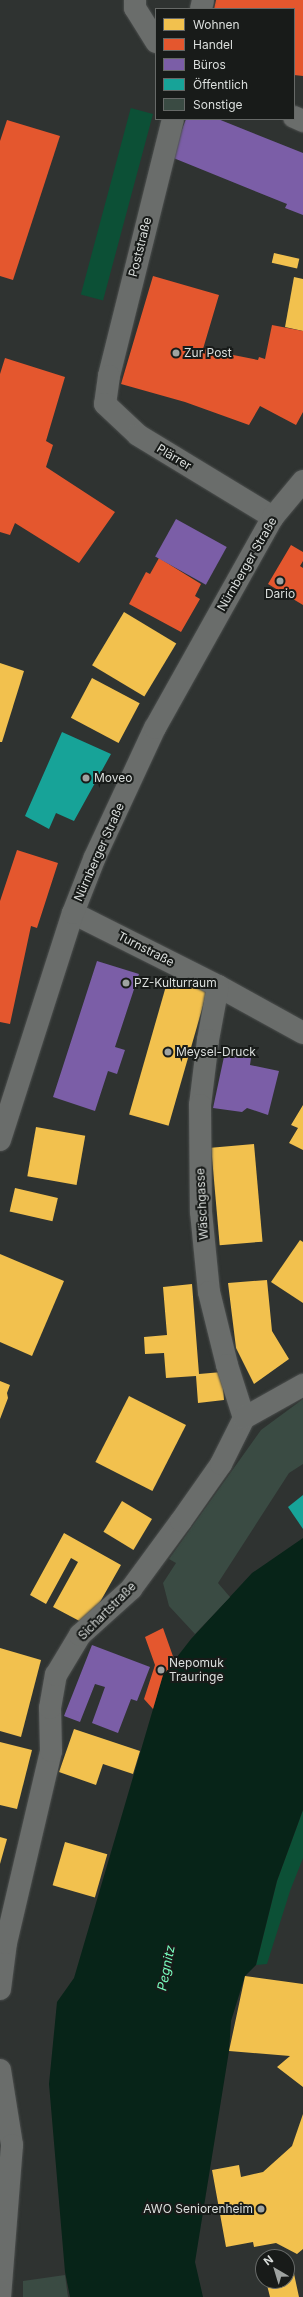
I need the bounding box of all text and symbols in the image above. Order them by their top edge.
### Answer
legend [155,8,295,120]
text: Wohnen [193,17,240,32]
text: Handel [193,37,233,52]
text: Büros [193,57,226,72]
text: Öffentlich [193,77,248,92]
text: Sonstige [193,97,243,112]
street label: Poststraße [126,216,154,278]
place label: Zur Post [184,346,232,360]
marker: Zur Post [171,348,181,358]
street label: Plärrer [154,441,194,473]
street label: Nürnberger Straße [214,514,280,614]
marker: Dario [275,576,285,586]
place label: Dario [265,587,295,601]
place label: Moveo [94,771,133,785]
marker: Moveo [81,773,91,783]
street label: Nürnberger Straße [71,801,127,903]
street label: Turnstraße [115,929,177,969]
place label: PZ-Kulturraum [134,976,217,990]
marker: PZ-Kulturraum [121,978,131,988]
place label: Meysel-Druck [176,1045,256,1059]
marker: Meysel-Druck [163,1047,173,1057]
street label: Wäschgasse [193,1168,211,1240]
street label: Sichartstraße [75,1579,139,1643]
place label: Nepomuk Trauringe [169,1656,224,1684]
marker: Nepomuk Trauringe [156,1665,166,1675]
water label: Pegnitz [154,1944,178,1992]
place label: AWO Seniorenheim [143,2202,253,2216]
marker: AWO Seniorenheim [256,2204,266,2214]
north arrow [255,2249,295,2289]
text: N [261,2252,276,2268]

